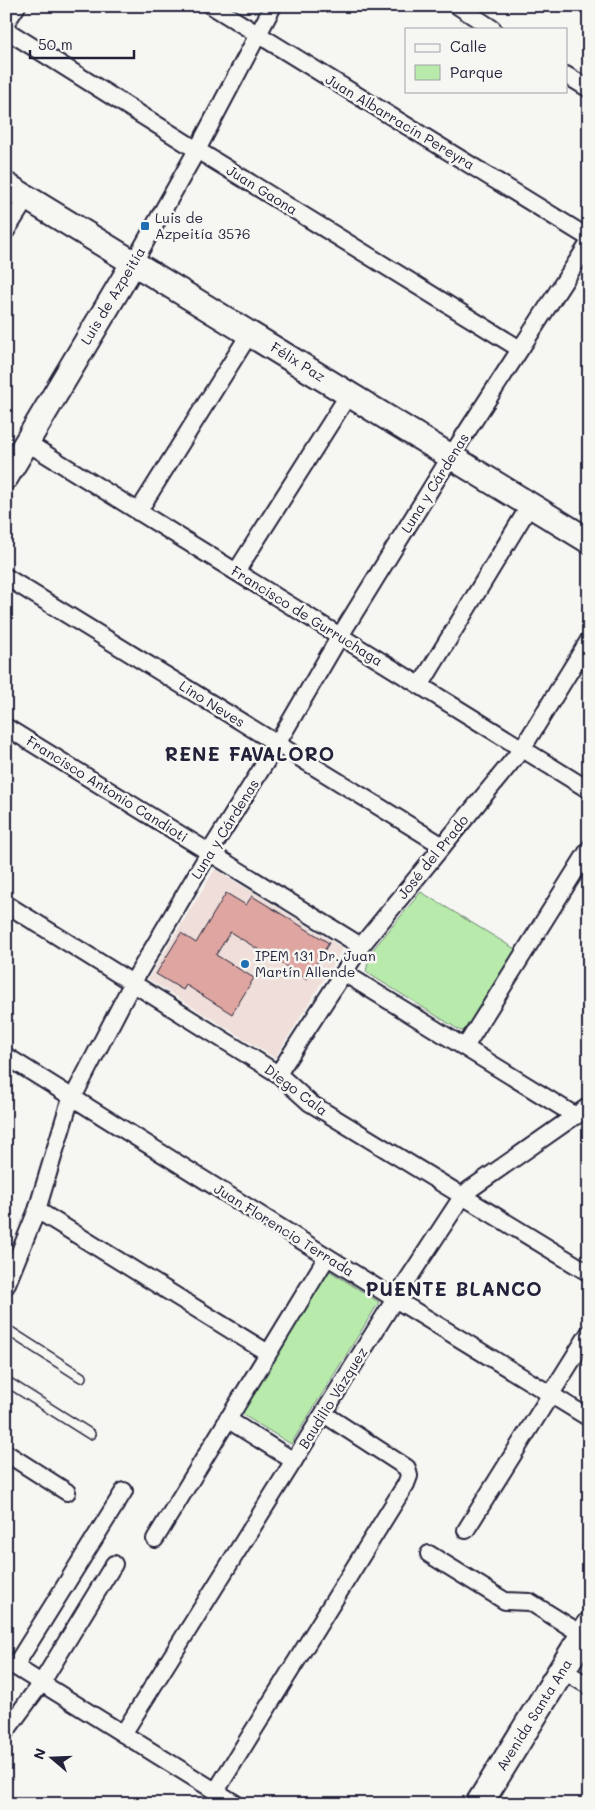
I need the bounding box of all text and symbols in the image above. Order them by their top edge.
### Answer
scale bar [30,28,134,60]
legend [405,28,568,92]
text: 50 m [38,34,73,54]
text: Calle [450,36,487,56]
text: Parque [450,62,503,82]
street label: Juan Albarracín Pereyra [322,69,478,174]
street label: Juan Gaona [223,160,301,219]
place label: Luis de Azpeitía 3576 [155,208,250,243]
marker: Luis de Azpeitía 3576 [139,220,151,232]
street label: Luis de Azpeitía [76,243,149,348]
street label: Félix Paz [267,337,329,386]
street label: Luna y Cárdenas [396,429,473,536]
street label: Francisco de Gurruchaga [228,561,387,670]
street label: Lino Neves [176,676,249,731]
street label: Francisco Antonio Candioti [23,731,191,846]
district label: RENE FAVALORO [165,741,335,766]
street label: Luna y Cárdenas [186,775,263,882]
street label: José del Prado [393,811,472,903]
place label: IPEM 131 Dr. Juan Martín Allende [255,946,376,981]
marker: IPEM 131 Dr. Juan Martín Allende [239,958,251,970]
street label: Diego Cala [261,1060,332,1120]
street label: Juan Florencio Terrada [211,1179,358,1280]
district label: PUENTE BLANCO [365,1276,543,1301]
street label: Baudilio Vázquez [294,1343,372,1452]
street label: Avenida Santa Ana [492,1655,576,1774]
north arrow [28,1732,78,1782]
text: N [29,1745,50,1762]

